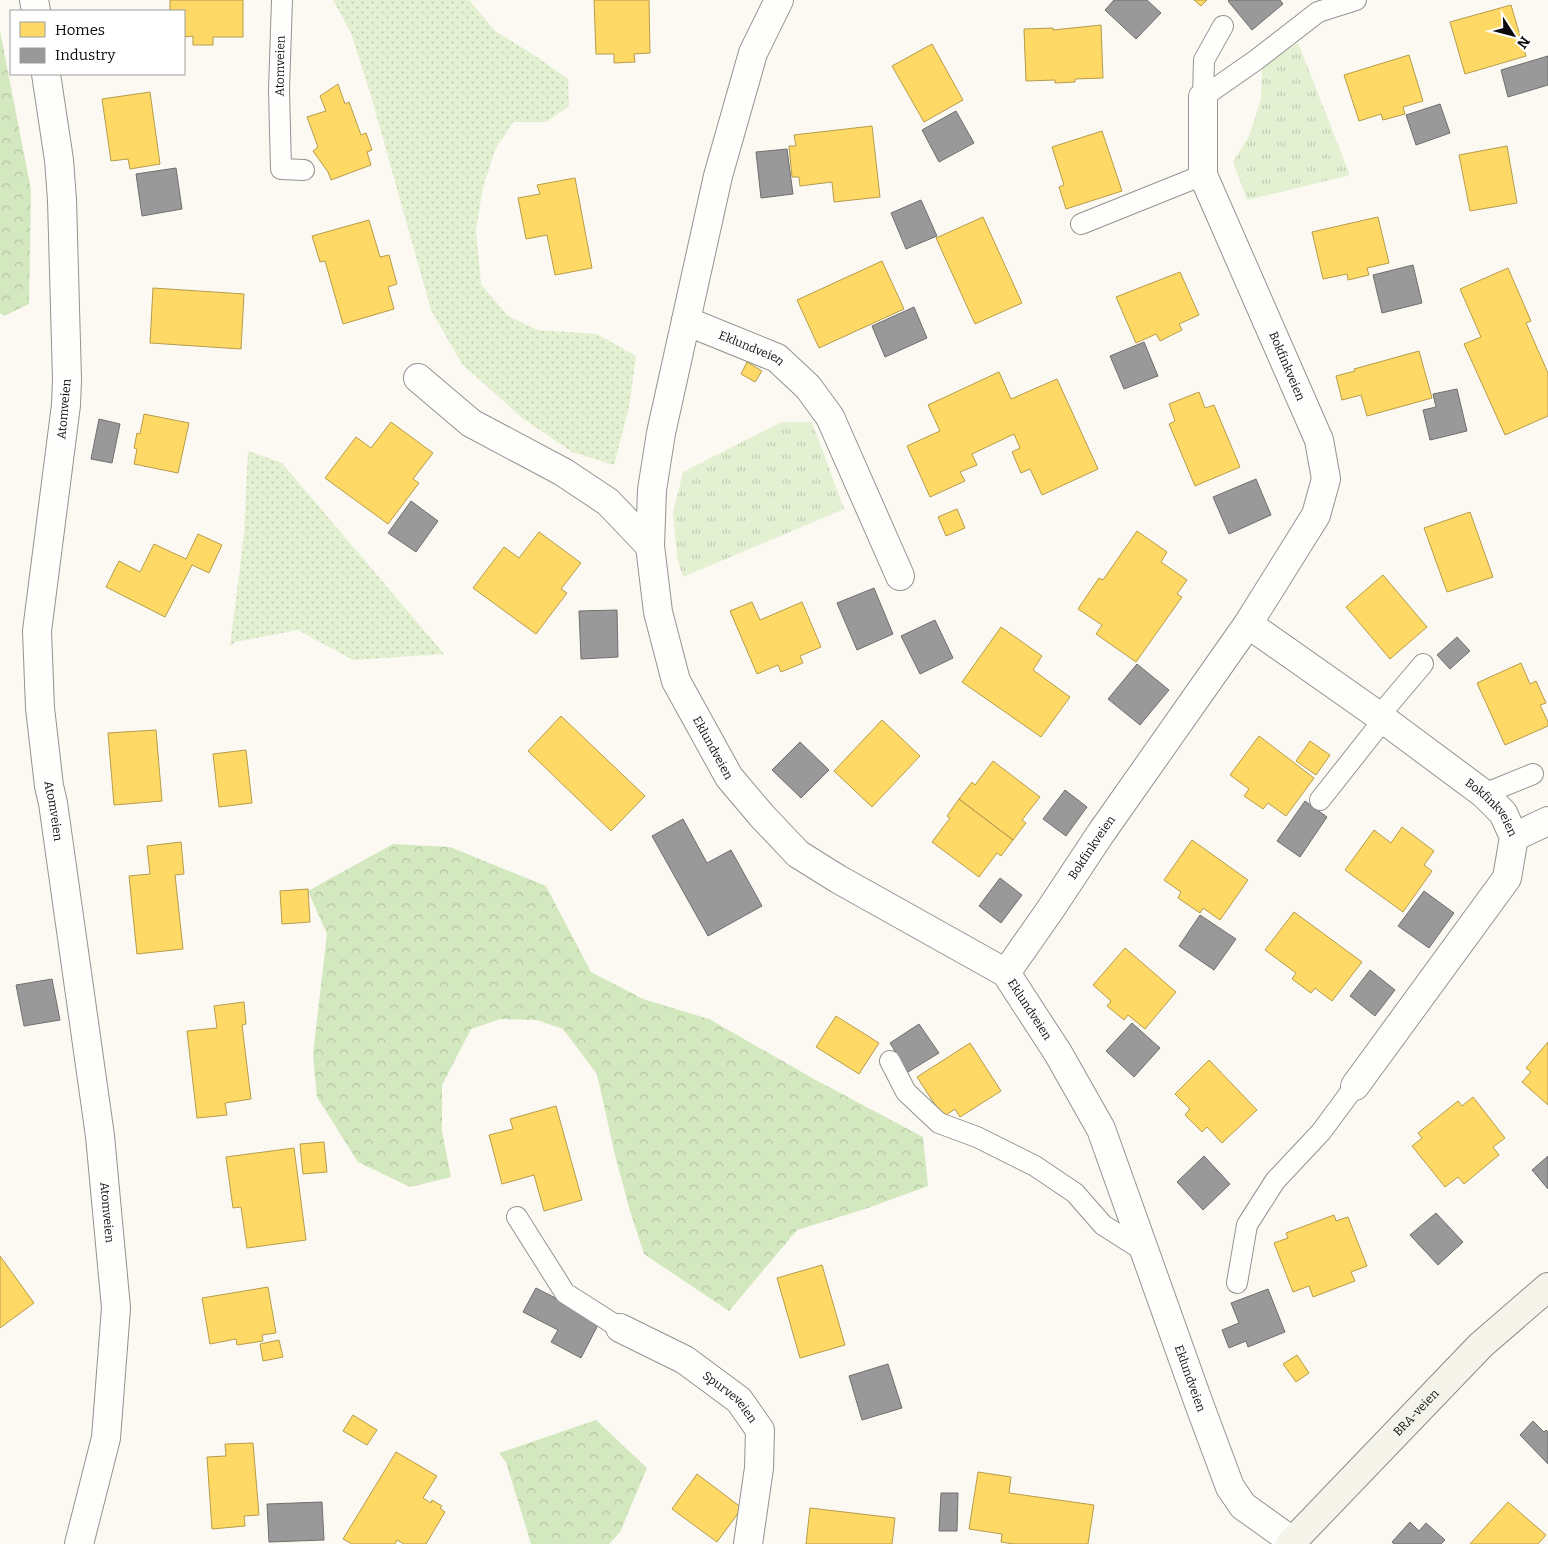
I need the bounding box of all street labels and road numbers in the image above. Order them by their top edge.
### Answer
street label: Atomveien [272,35,288,97]
street label: Eklundveien [717,328,788,369]
street label: Bokfinkveien [1266,329,1308,403]
street label: Atomveien [54,378,74,440]
street label: Eklundveien [690,714,736,782]
street label: Bokfinkveien [1462,775,1520,839]
street label: Atomveien [41,780,65,842]
street label: Bokfinkveien [1065,813,1118,882]
street label: Eklundveien [1005,976,1055,1043]
street label: Atomveien [97,1181,117,1244]
street label: Eklundveien [1172,1343,1209,1414]
street label: Spurveveien [700,1368,760,1426]
street label: BRA-veien [1390,1386,1442,1439]

